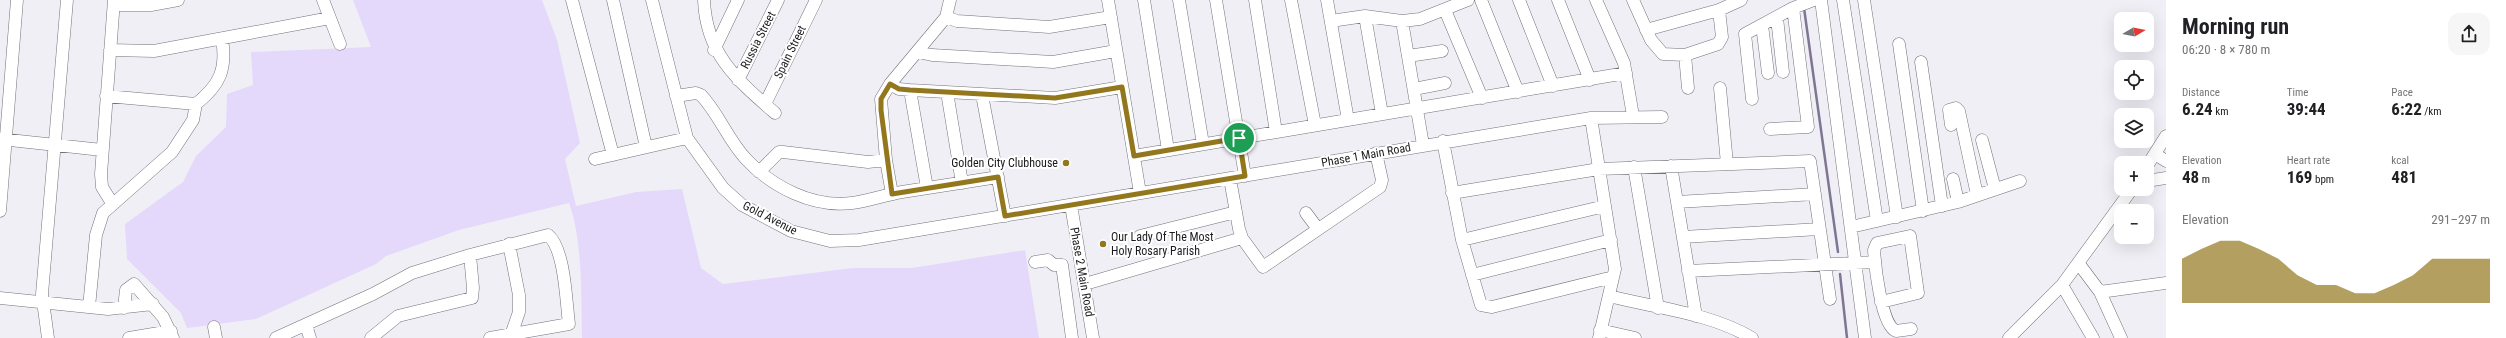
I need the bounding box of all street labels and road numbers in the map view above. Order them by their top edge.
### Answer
street label: Russia Street [738,9,779,71]
street label: Spain Street [771,23,809,81]
street label: Phase 1 Main Road [1320,140,1412,170]
street label: Gold Avenue [740,198,800,238]
street label: Phase 2 Main Road [1067,226,1097,318]

